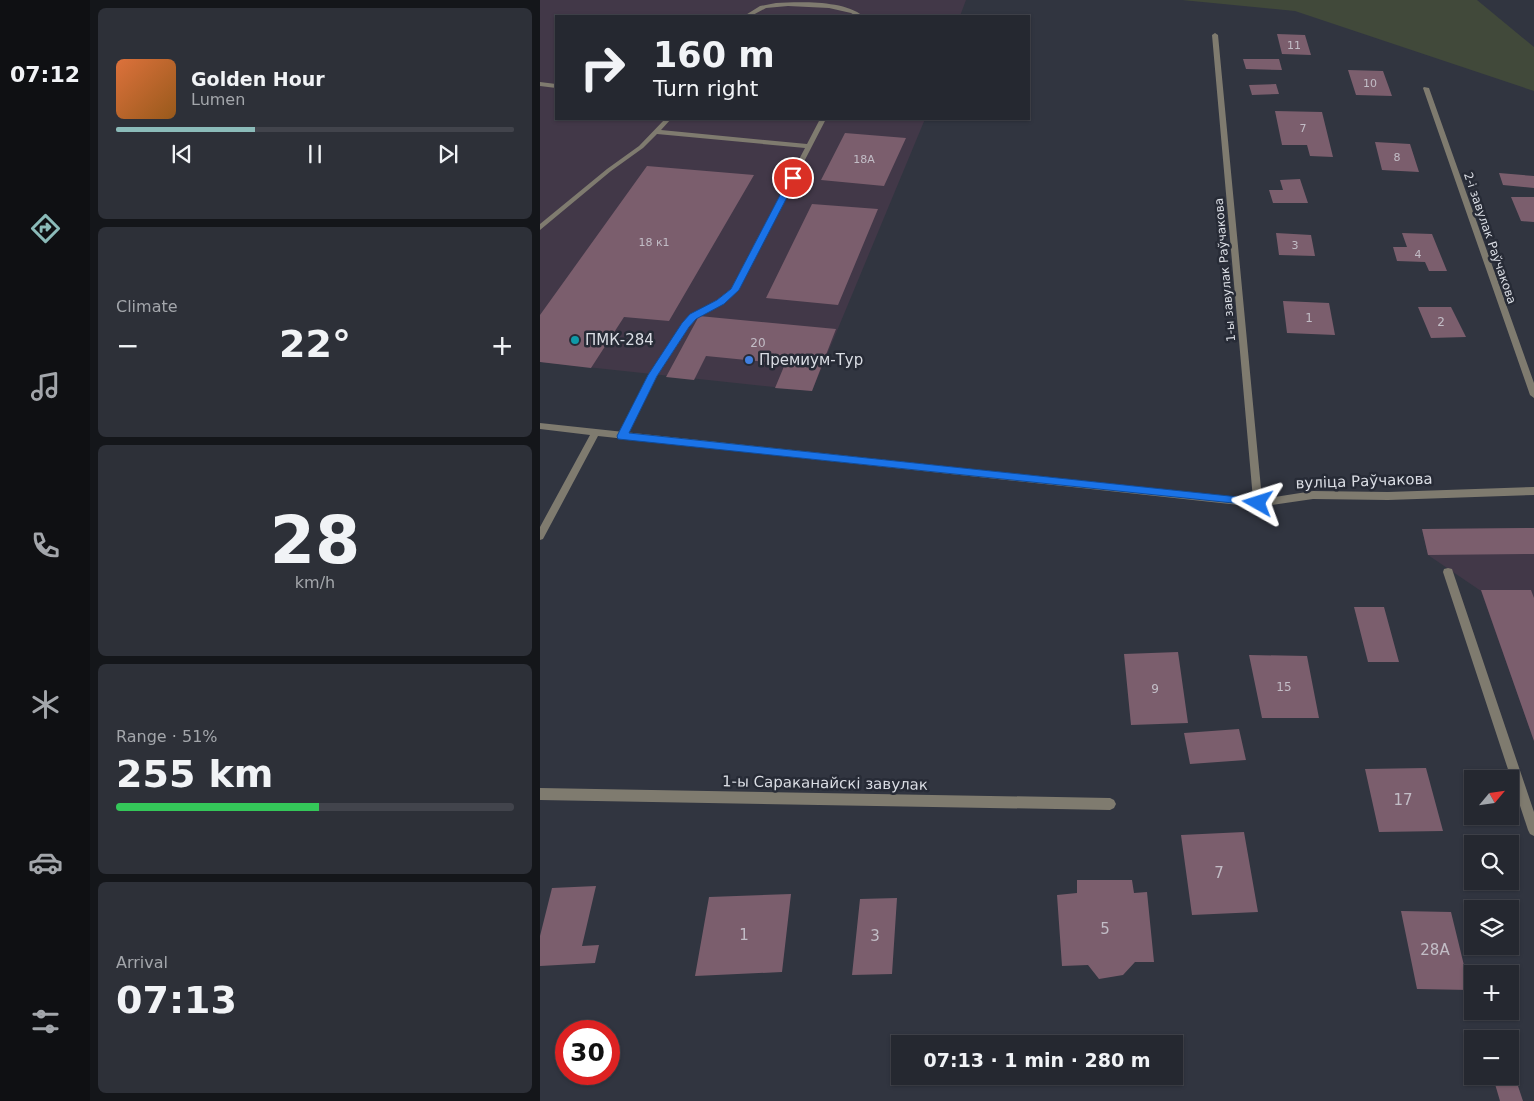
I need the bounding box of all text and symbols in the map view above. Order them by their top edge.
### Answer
icon: right [570,35,635,100]
text: 160 m [653,35,775,75]
house number: 11 [1287,39,1301,52]
text: 07:12 [10,62,80,87]
text: Golden Hour [191,68,325,90]
text: Turn right [653,76,758,101]
house number: 10 [1363,77,1377,90]
text: Lumen [191,90,245,109]
house number: 7 [1300,122,1307,135]
icon: previous [168,140,196,168]
icon: pause [301,140,329,168]
icon: next [434,140,462,168]
house number: 8 [1394,151,1401,164]
house number: 18А [853,153,875,166]
pin [772,157,814,199]
icon: arrive [779,164,807,192]
street label: 2-і завулак Раўчакова [1461,170,1519,306]
street label: 1-ы завулак Раўчакова [1212,197,1238,343]
icon: directions [28,211,63,246]
house number: 18 к1 [638,236,670,249]
house number: 3 [1292,239,1299,252]
house number: 4 [1415,248,1422,261]
text: Climate [116,297,178,316]
house number: 1 [1305,311,1313,325]
house number: 2 [1437,315,1445,329]
text: 22° [279,322,351,366]
text: − [116,329,139,362]
text: + [491,329,514,362]
place label: ПМК-284 [585,331,654,349]
marker: ПМК-284 [569,334,581,346]
house number: 20 [750,336,766,350]
place label: Премиум-Тур [759,351,863,369]
marker: Премиум-Тур [743,354,755,366]
icon: music [28,369,63,404]
street label: вуліца Раўчакова [1295,470,1433,492]
position arrow [1231,476,1283,528]
text: 28 [270,503,360,578]
icon: phone [28,528,63,563]
text: km/h [295,573,335,592]
house number: 15 [1276,680,1292,694]
house number: 9 [1151,682,1159,696]
icon: climate [28,687,63,722]
text: Range · 51% [116,727,218,746]
text: 255 km [116,752,273,796]
north arrow [1464,770,1519,825]
map controls [1464,770,1519,1085]
street label: 1-ы Сараканайскі завулак [722,772,928,794]
house number: 17 [1393,791,1413,809]
button: search [1464,835,1519,890]
icon: car [28,845,63,880]
house number: 7 [1214,864,1224,882]
button: layers [1464,900,1519,955]
house number: 5 [1100,920,1110,938]
house number: 1 [739,926,749,944]
house number: 3 [870,927,880,945]
house number: 28А [1420,941,1450,959]
text: Arrival [116,953,168,972]
button: + [1464,965,1519,1020]
text: 07:13 [116,978,237,1022]
icon: filters [28,1004,63,1039]
speed limit sign: 30 [555,1020,620,1085]
button: − [1464,1030,1519,1085]
text: 07:13 · 1 min · 280 m [923,1049,1151,1071]

